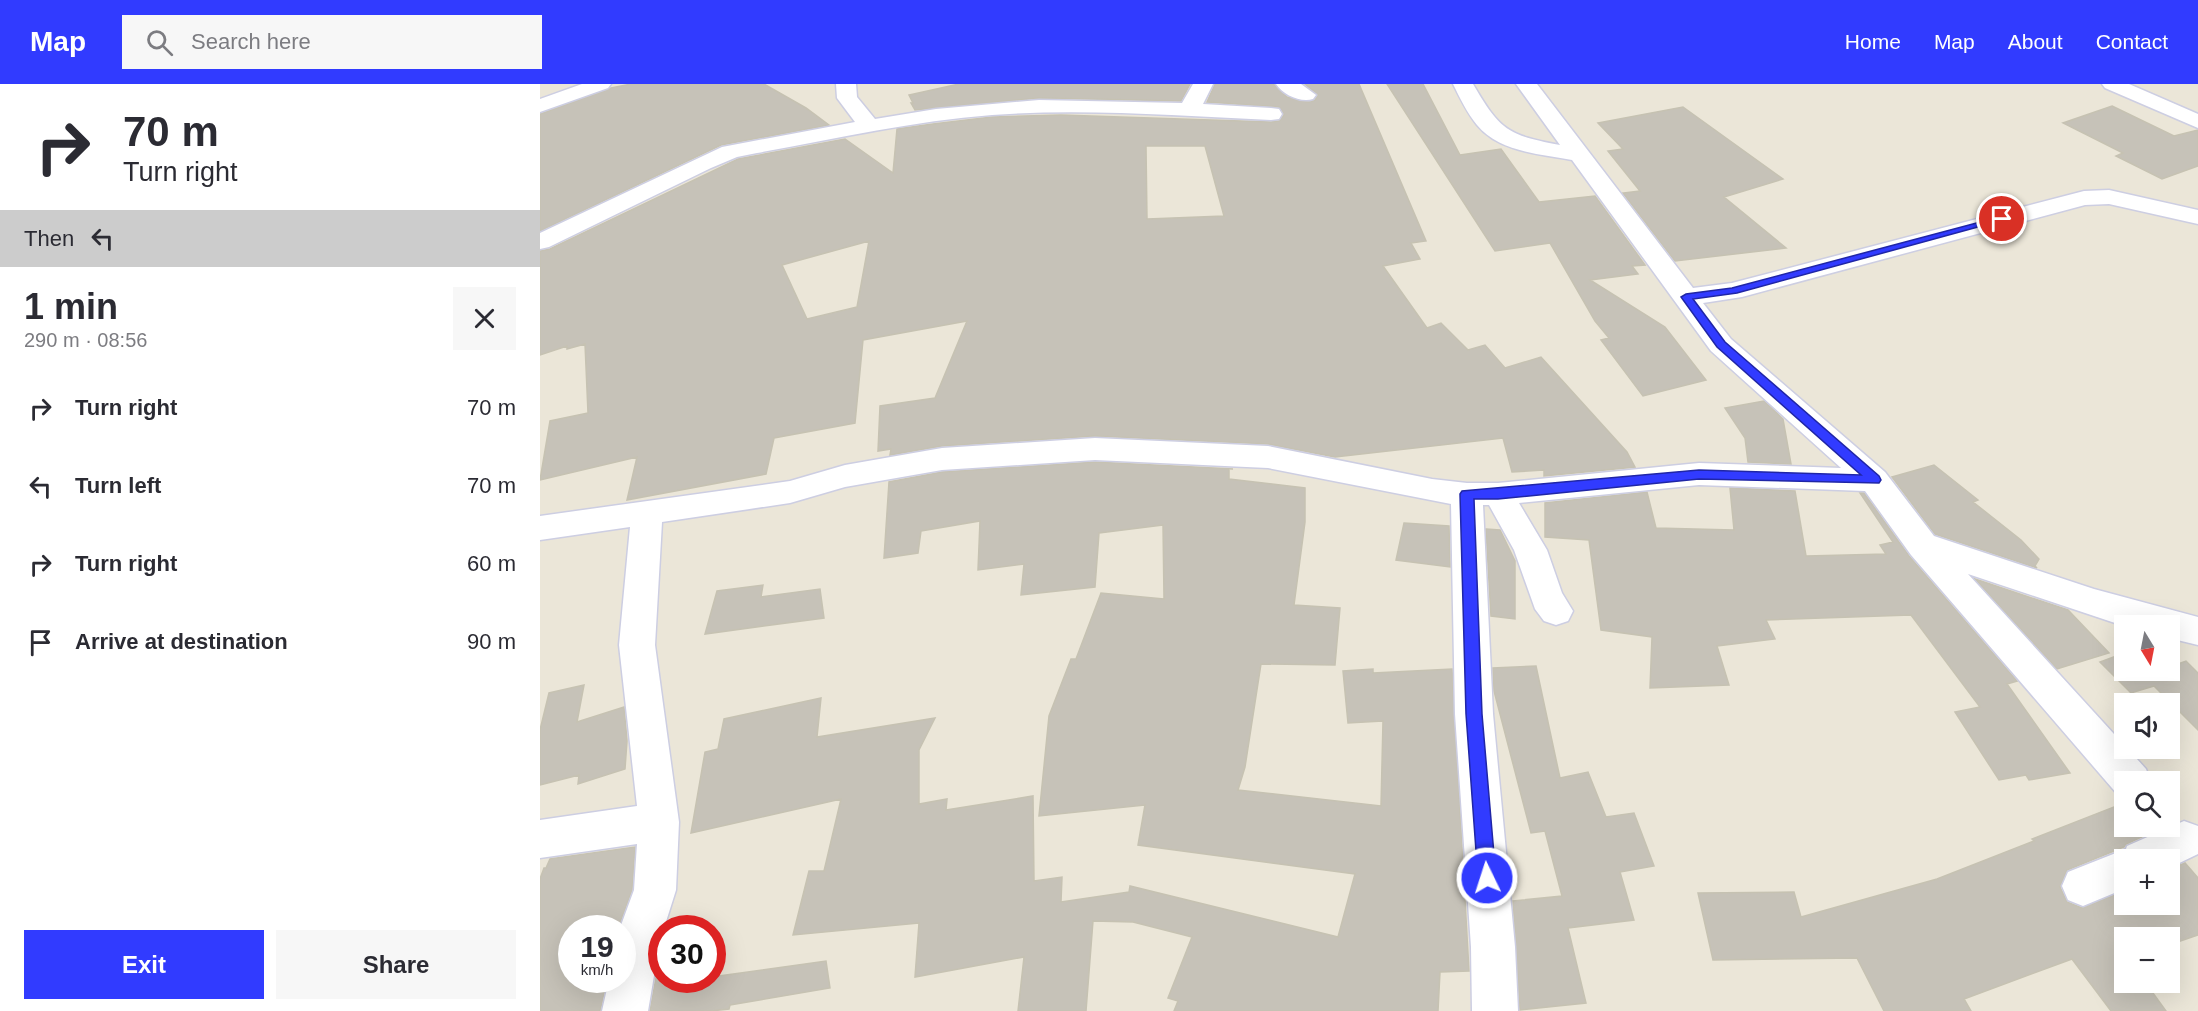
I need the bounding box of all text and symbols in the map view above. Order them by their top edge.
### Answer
search box [122,15,542,69]
text: Map [30,26,86,57]
icon: search [143,26,176,59]
text: Search here [191,29,311,54]
text: Home [1845,30,1901,53]
text: Map [1934,30,1975,53]
text: About [2008,30,2063,53]
text: Contact [2096,30,2168,53]
icon: right [24,108,102,186]
text: 70 m [123,108,219,155]
text: Turn right [123,157,238,187]
pin [1976,193,2027,244]
icon: arrive [1985,202,2018,235]
icon: left [86,222,119,255]
text: Then [24,226,74,251]
text: 1 min [24,286,118,327]
button: close [453,287,516,350]
text: 290 m · 08:56 [24,329,147,351]
icon: right [24,392,57,425]
text: Turn right [75,395,177,420]
text: 70 m [467,395,516,420]
icon: left [24,470,57,503]
text: Turn left [75,473,161,498]
text: 70 m [467,473,516,498]
icon: right [24,548,57,581]
text: Turn right [75,551,177,576]
text: 60 m [467,551,516,576]
north arrow [2114,615,2180,681]
map controls [2114,615,2180,993]
icon: arrive [24,626,57,659]
text: Arrive at destination [75,629,288,654]
text: 90 m [467,629,516,654]
button: sound [2114,693,2180,759]
button: search [2114,771,2180,837]
position arrow [1455,846,1519,910]
button: + [2114,849,2180,915]
speed limit sign: 30 [648,915,726,993]
button: − [2114,927,2180,993]
button: Exit [24,930,264,999]
button: Share [276,930,516,999]
text: 19 [580,930,614,963]
text: km/h [581,961,613,978]

